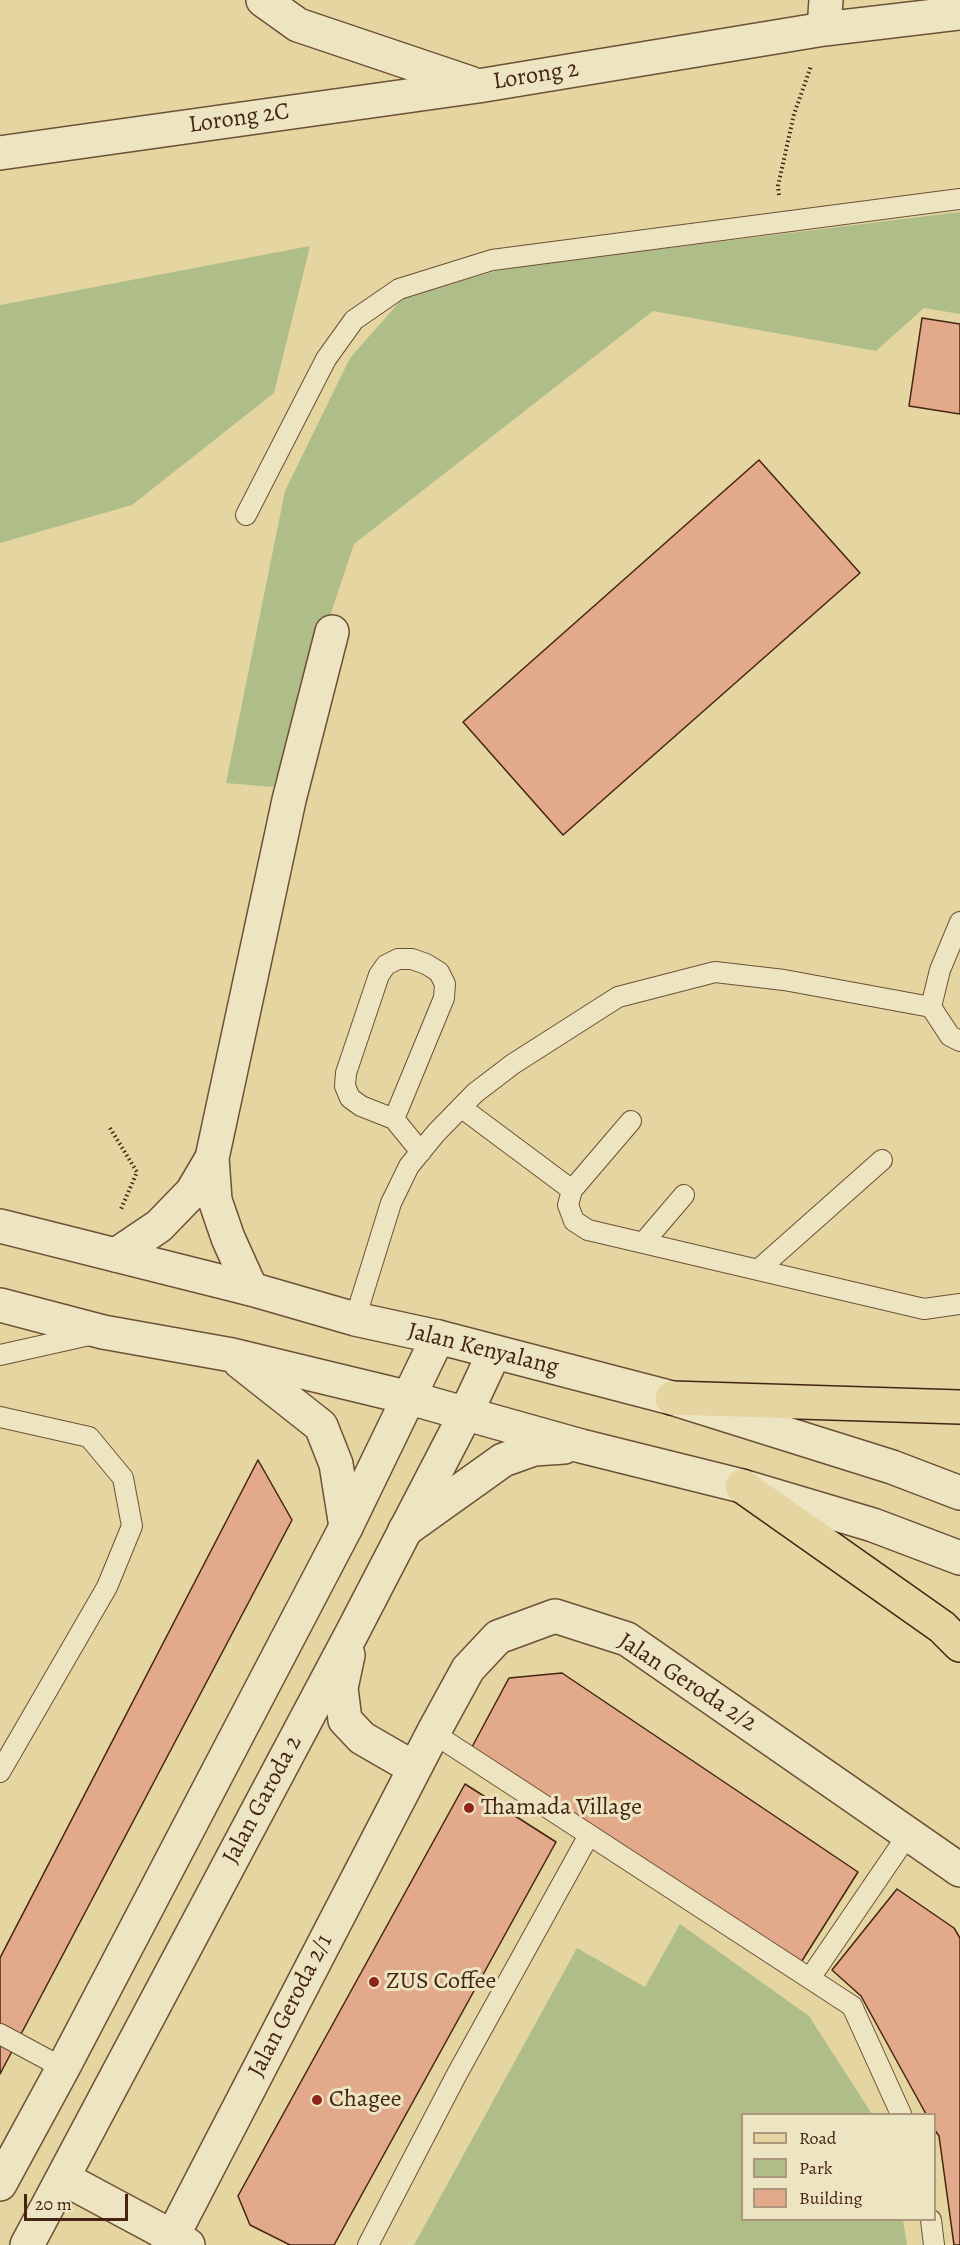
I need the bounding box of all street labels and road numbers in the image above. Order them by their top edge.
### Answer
street label: Lorong 2 [491,55,581,97]
street label: Lorong 2C [187,98,291,140]
street label: Jalan Kenyalang [404,1317,562,1383]
street label: Jalan Geroda 2/2 [612,1627,762,1739]
street label: Jalan Garoda 2 [217,1731,309,1869]
street label: Jalan Geroda 2/1 [243,1930,339,2082]

